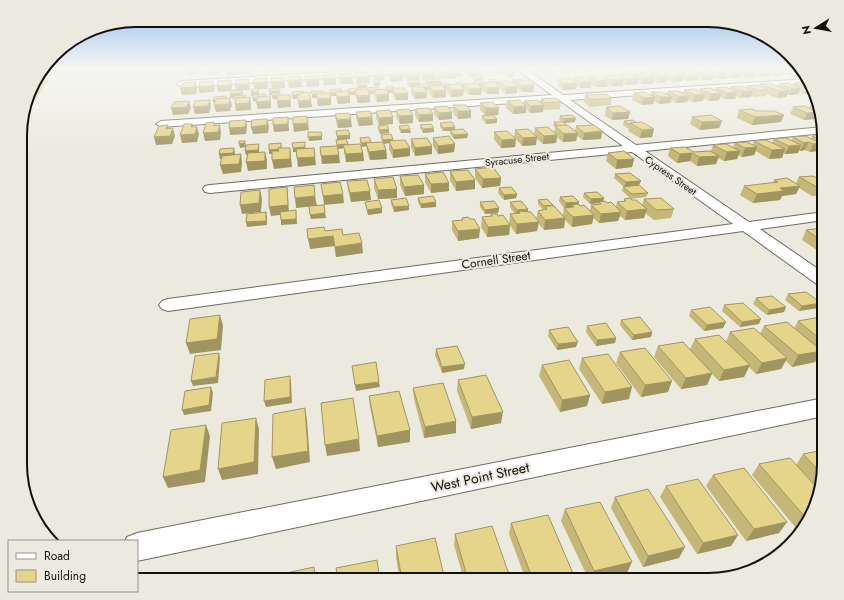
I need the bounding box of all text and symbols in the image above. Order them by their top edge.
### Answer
north arrow [796,8,836,48]
text: N [797,24,815,36]
street label: Syracuse Street [484,149,550,170]
street label: Cypress Street [642,152,700,199]
street label: Cornell Street [461,246,532,274]
street label: West Point Street [429,457,532,497]
legend [8,540,138,592]
text: Road [44,547,70,565]
text: Building [44,567,86,585]

